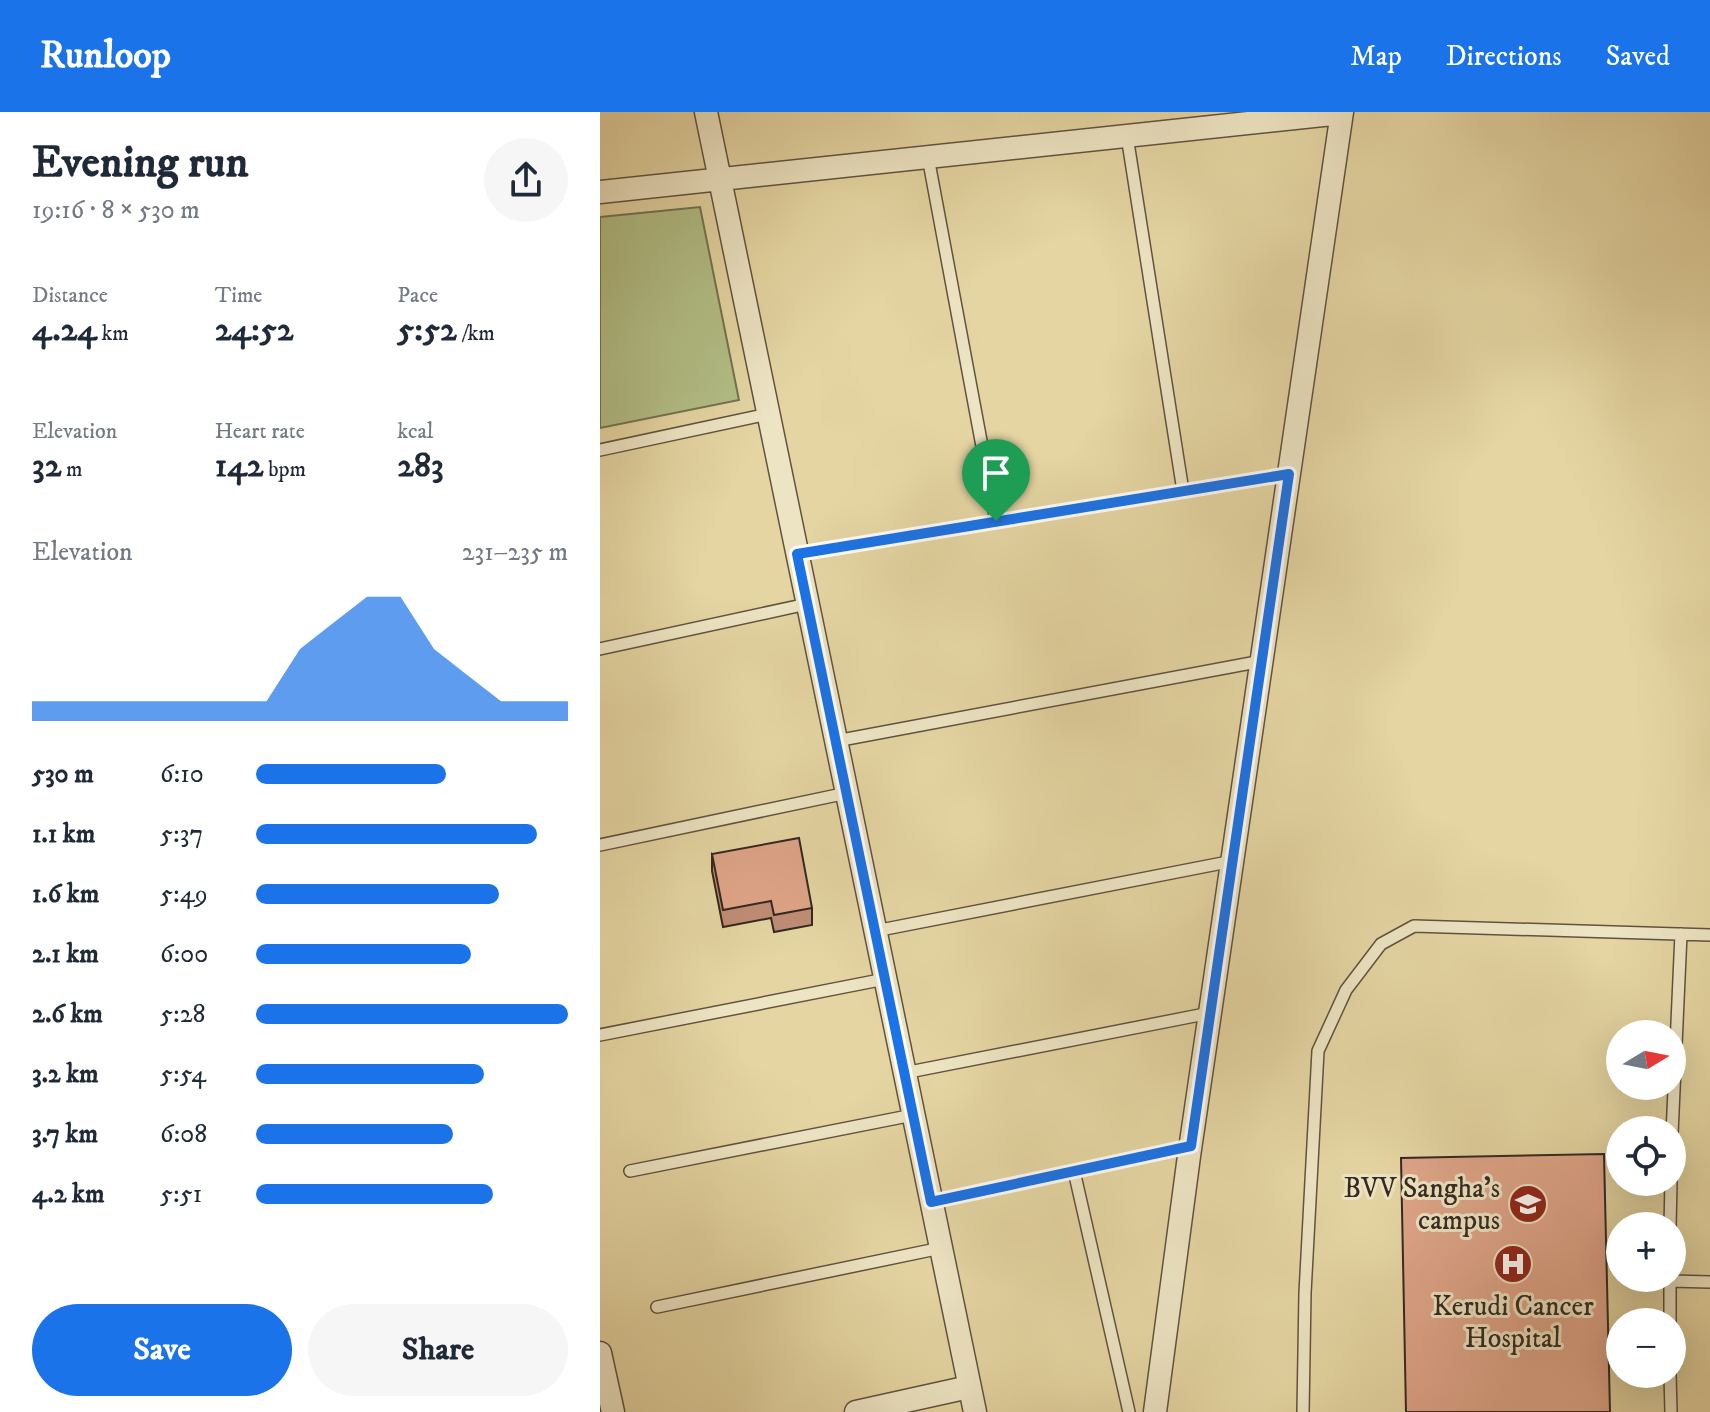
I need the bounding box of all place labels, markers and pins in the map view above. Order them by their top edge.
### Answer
pin [962,439,1030,521]
place label: BVV Sangha's campus [1343,1171,1500,1238]
school or university icon: BVV Sangha's campus [1507,1183,1549,1225]
hospital icon: Kerudi Cancer Hospital [1492,1243,1534,1285]
place label: Kerudi Cancer Hospital [1432,1289,1594,1356]

